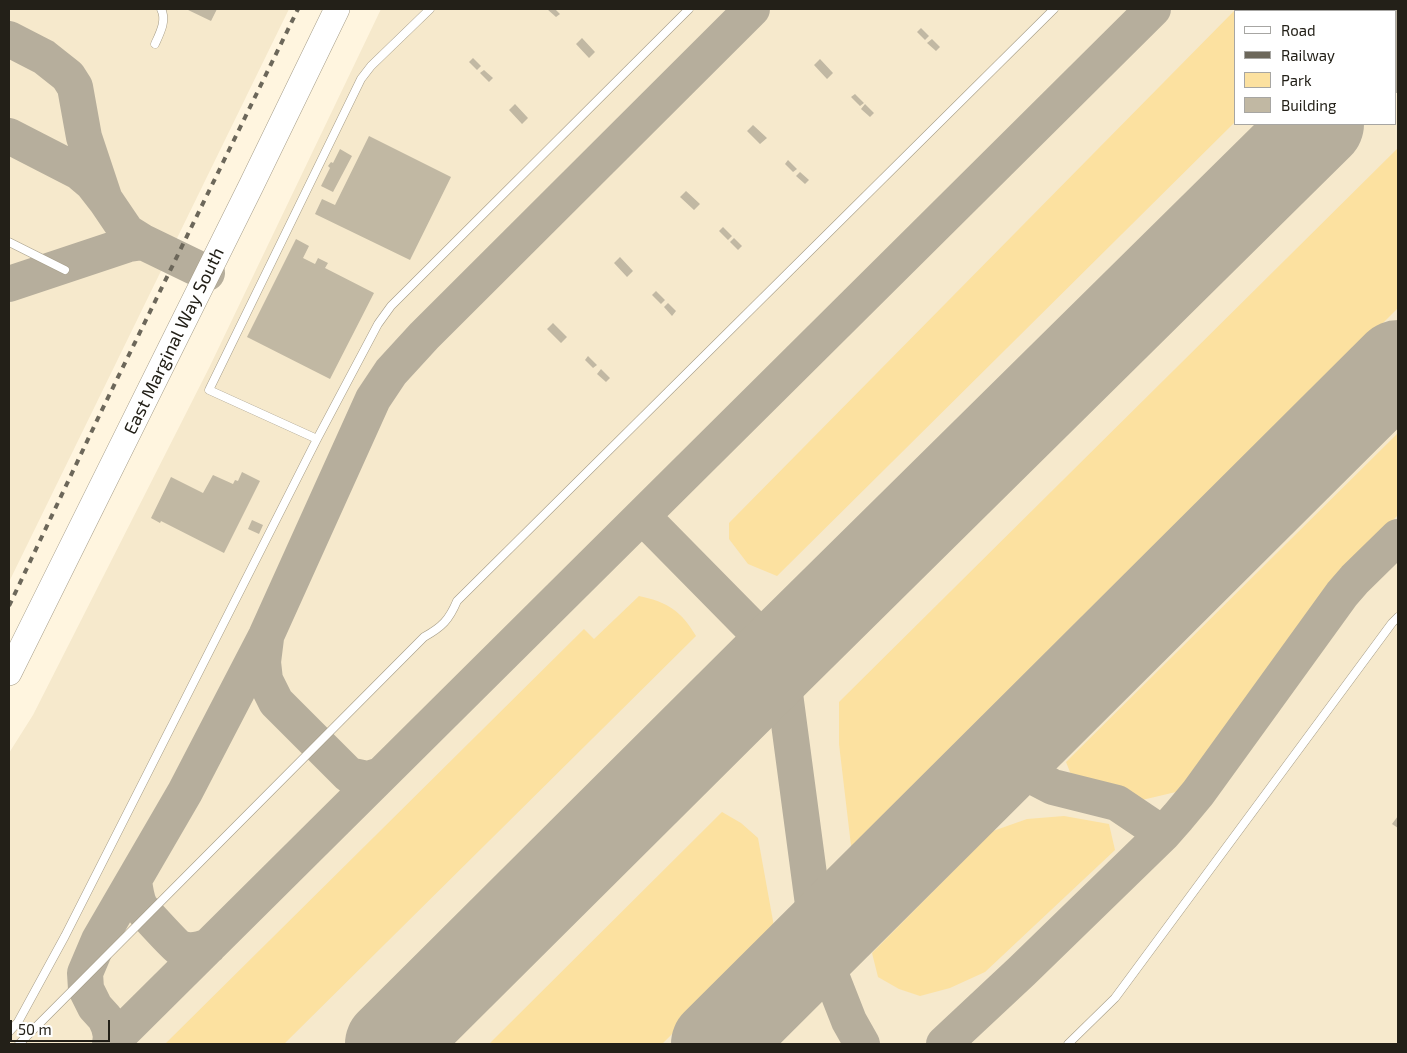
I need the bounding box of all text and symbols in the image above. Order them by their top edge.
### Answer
legend [1234,10,1397,125]
text: Road [1281,21,1316,39]
text: Railway [1281,46,1335,64]
text: Park [1281,71,1312,89]
text: Building [1281,96,1336,114]
street label: East Marginal Way South [119,244,229,438]
scale bar [12,1010,112,1042]
text: 50 m [18,1020,52,1038]

